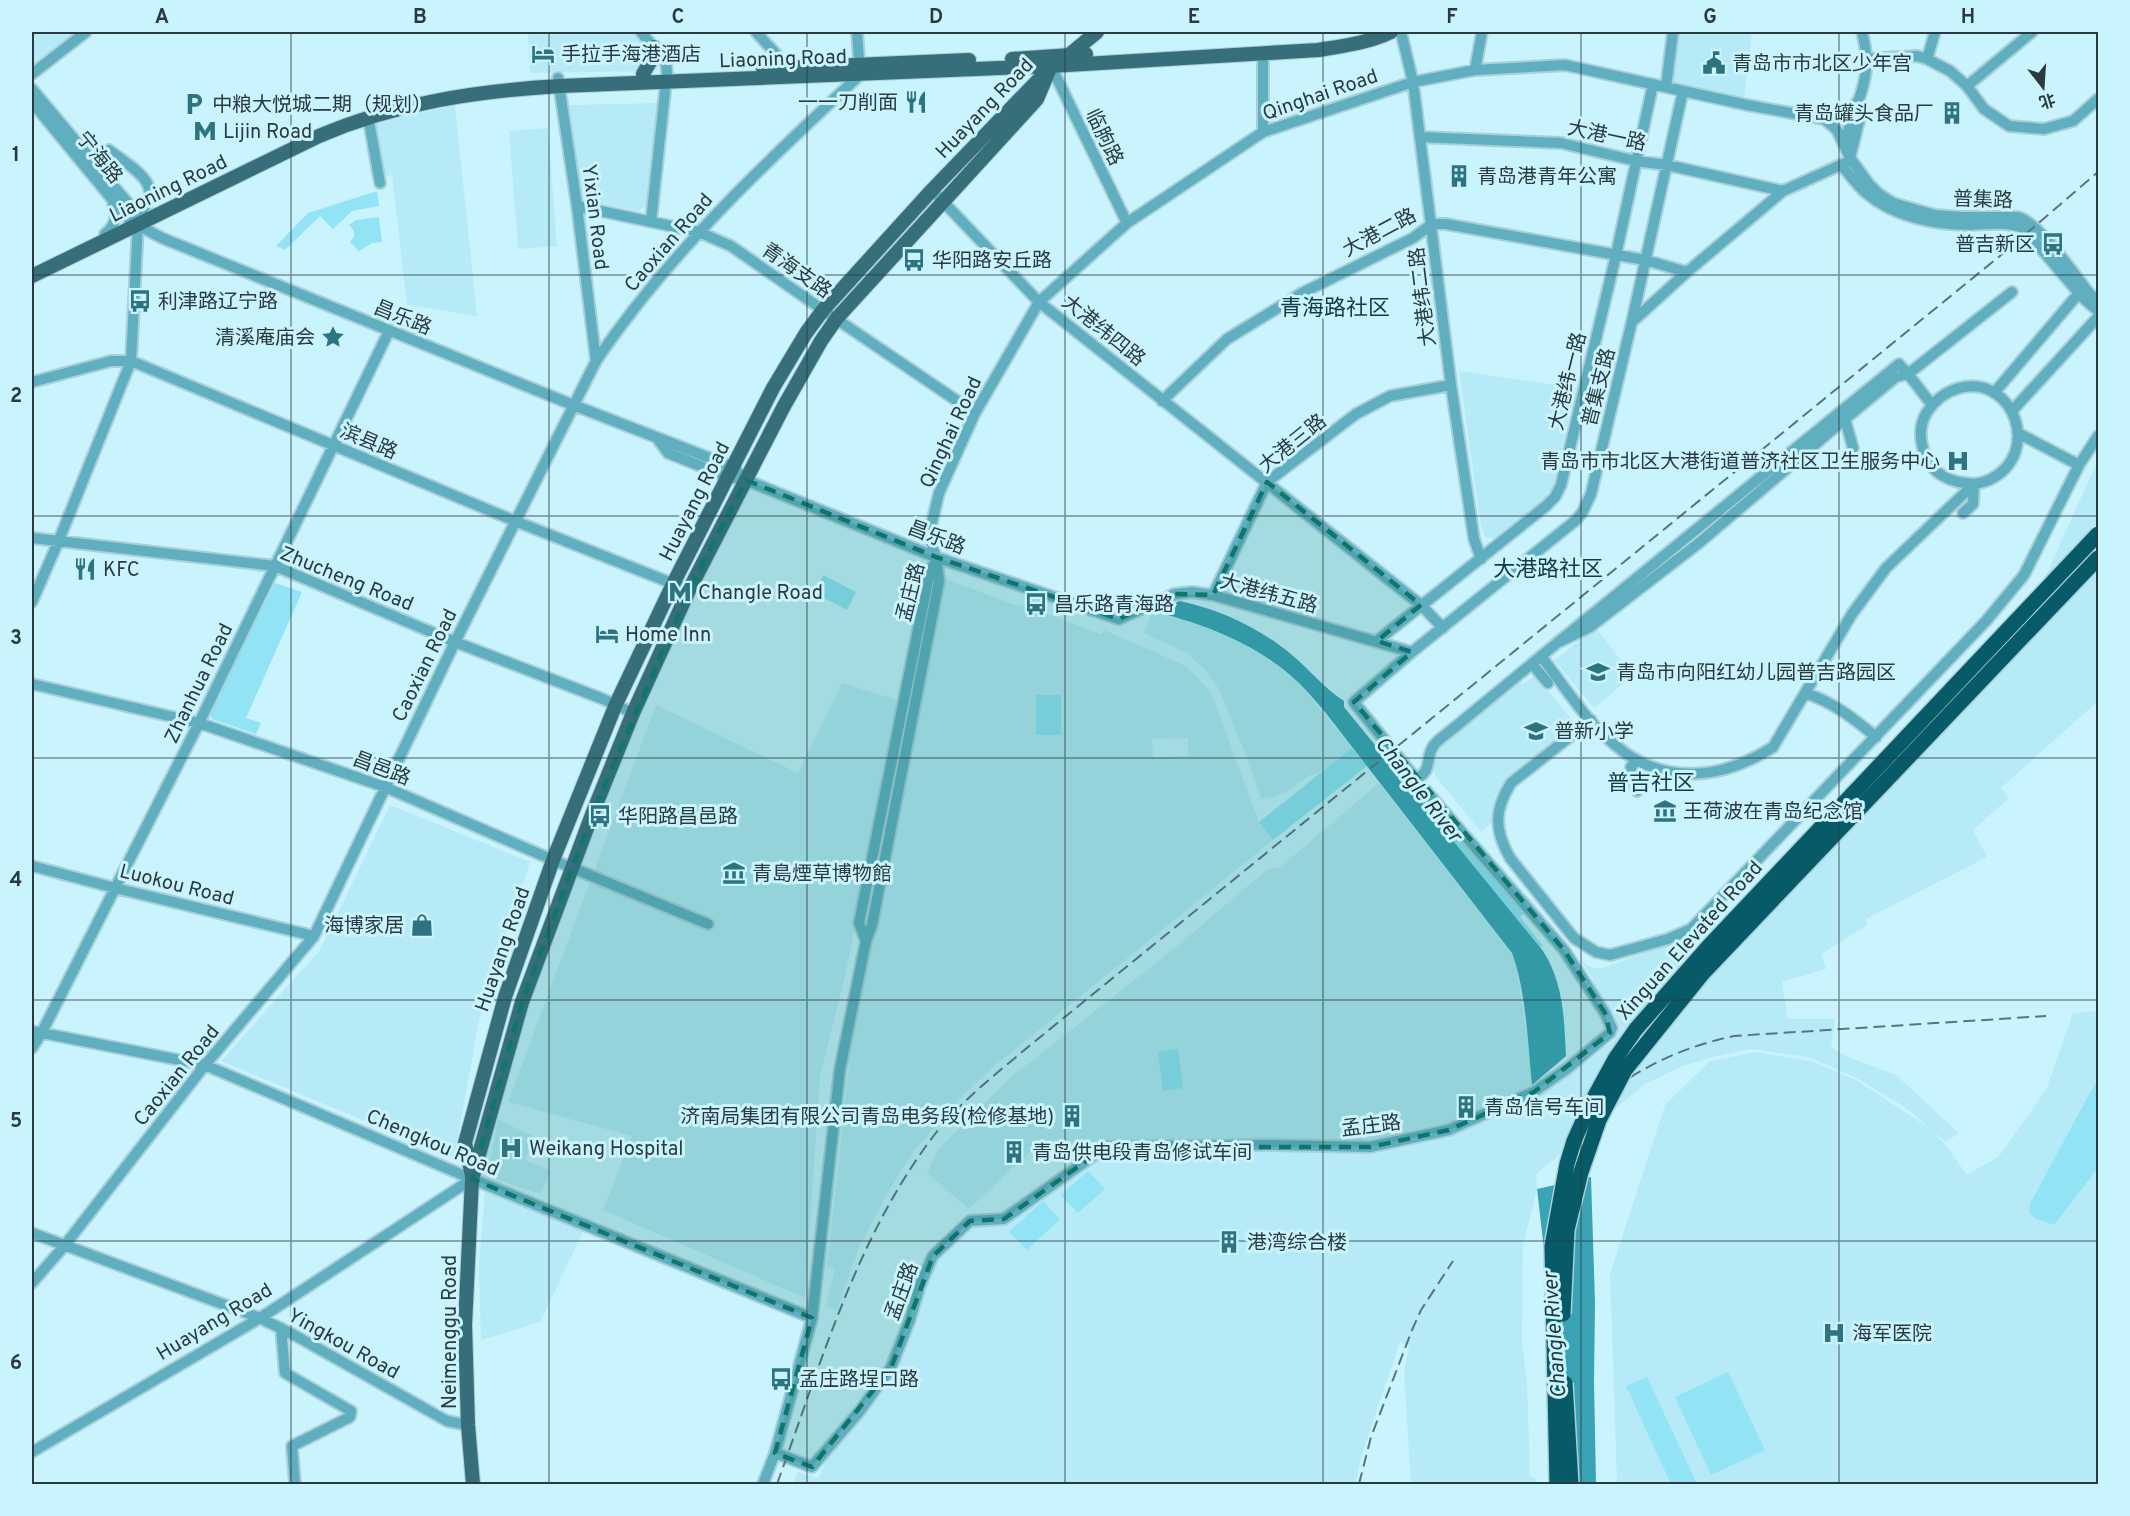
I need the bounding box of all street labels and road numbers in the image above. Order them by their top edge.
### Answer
street label: Liaoning Road [718,45,848,75]
street label: Huayang Road [931,53,1040,165]
street label: Qinghai Road [1259,64,1382,128]
street label: 临朐路 [1078,105,1128,171]
street label: 大港一路 [1565,116,1648,158]
street label: 宁海路 [69,127,127,190]
street label: Liaoning Road [106,150,232,230]
street label: Yixian Road [575,163,613,272]
street label: 普集路 [1952,187,2013,215]
street label: Caoxian Road [619,188,720,298]
street label: 大港二路 [1339,204,1421,264]
street label: 青海支路 [756,238,836,305]
street label: 大港纬二路 [1405,246,1443,348]
street label: 大港纬四路 [1056,290,1150,373]
street label: 昌乐路 [370,296,435,342]
street label: 大港纬一路 [1544,330,1594,433]
street label: 普集支路 [1578,346,1622,429]
street label: Qinghai Road [915,373,989,493]
street label: 大港三路 [1254,409,1333,480]
street label: 滨县路 [336,419,401,467]
street label: Huayang Road [655,438,737,566]
street label: 昌乐路 [904,516,969,562]
street label: Zhucheng Road [276,541,417,618]
street label: 孟庄路 [892,560,932,625]
street label: 大港纬五路 [1217,569,1320,620]
street label: Caoxian Road [387,605,464,727]
street label: Zhanhua Road [159,619,240,748]
street label: 昌邑路 [349,747,414,793]
street label: Xinguan Elevated Road [1612,856,1769,1027]
street label: Luokou Road [117,859,236,913]
street label: Huayang Road [470,884,537,1016]
street label: Caoxian Road [129,1020,226,1132]
street label: Chengkou Road [362,1104,503,1183]
street label: 孟庄路 [1340,1110,1403,1144]
street label: Neimenggu Road [438,1255,464,1409]
street label: 孟庄路 [880,1259,925,1324]
street label: Huayang Road [152,1278,278,1368]
street label: Yingkou Road [282,1303,404,1386]

